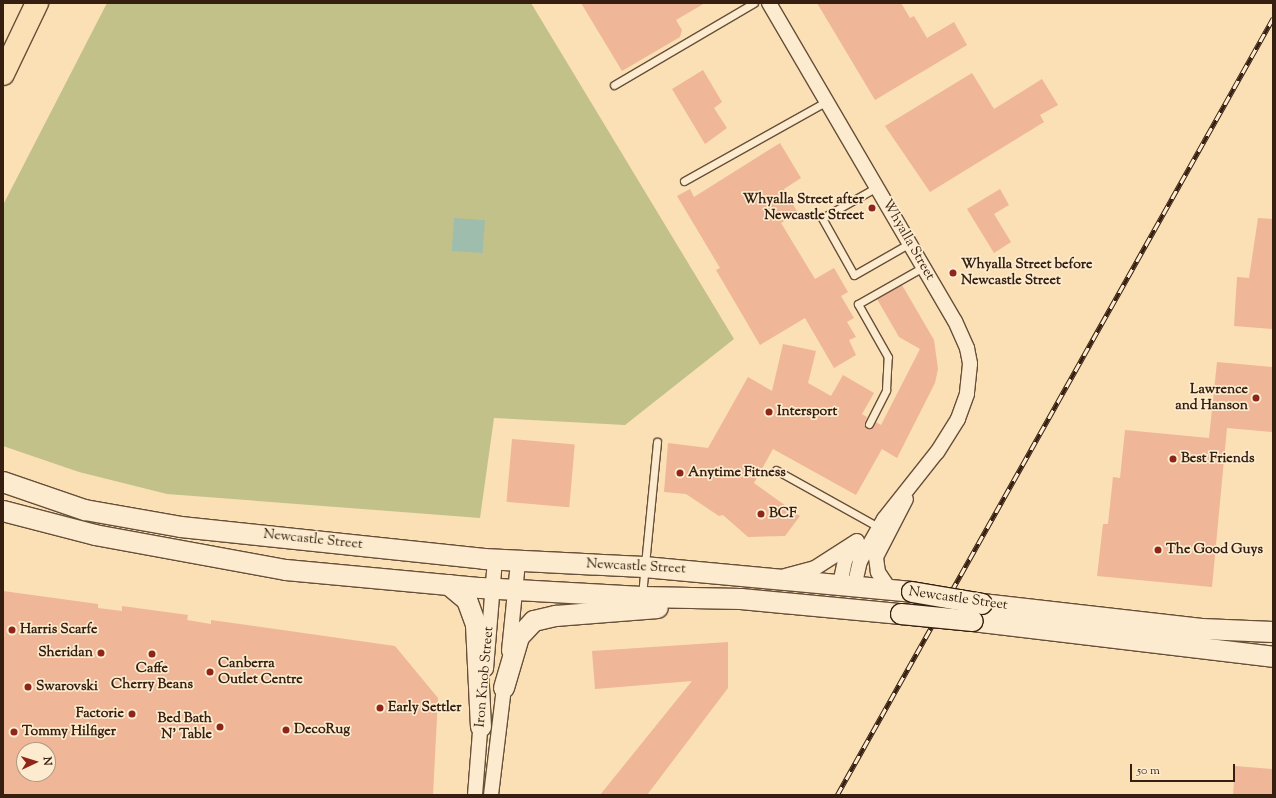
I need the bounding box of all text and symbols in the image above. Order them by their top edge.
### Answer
place label: Whyalla Street after Newcastle Street [743,192,864,224]
street label: Whyalla Street [878,197,938,283]
marker: Whyalla Street after Newcastle Street [867,203,877,213]
place label: Whyalla Street before Newcastle Street [961,257,1093,290]
marker: Whyalla Street before Newcastle Street [948,268,958,278]
place label: Lawrence and Hanson [1175,382,1248,414]
marker: Lawrence and Hanson [1251,393,1261,403]
place label: Intersport [777,404,837,420]
marker: Intersport [764,407,774,417]
place label: Best Friends [1181,451,1254,467]
marker: Best Friends [1168,454,1178,464]
place label: Anytime Fitness [688,465,786,481]
marker: Anytime Fitness [675,468,685,478]
place label: BCF [769,506,797,522]
marker: BCF [756,509,766,519]
street label: Newcastle Street [262,526,364,554]
place label: The Good Guys [1166,542,1263,558]
marker: The Good Guys [1153,545,1163,555]
street label: Newcastle Street [586,556,686,578]
street label: Newcastle Street [907,584,1009,614]
place label: Harris Scarfe [20,622,98,638]
marker: Harris Scarfe [7,625,17,635]
street label: Iron Knob Street [472,626,498,728]
place label: Sheridan [38,645,93,661]
marker: Sheridan [96,648,106,658]
marker: Caffe Cherry Beans [147,649,157,659]
place label: Canberra Outlet Centre [218,656,303,688]
place label: Caffe Cherry Beans [111,661,193,694]
marker: Canberra Outlet Centre [205,667,215,677]
place label: Swarovski [36,679,98,695]
marker: Swarovski [23,682,33,692]
place label: Early Settler [388,700,462,716]
marker: Early Settler [375,703,385,713]
place label: Factorie [76,706,124,722]
marker: Factorie [127,709,137,719]
place label: Bed Bath N' Table [158,711,212,744]
marker: Bed Bath N' Table [215,722,225,732]
place label: DecoRug [294,722,350,738]
place label: Tommy Hilfiger [22,724,116,740]
marker: DecoRug [281,725,291,735]
marker: Tommy Hilfiger [9,727,19,737]
north arrow [16,742,56,782]
text: N [39,756,55,766]
scale bar [1132,756,1237,782]
text: 50 m [1137,762,1160,780]

